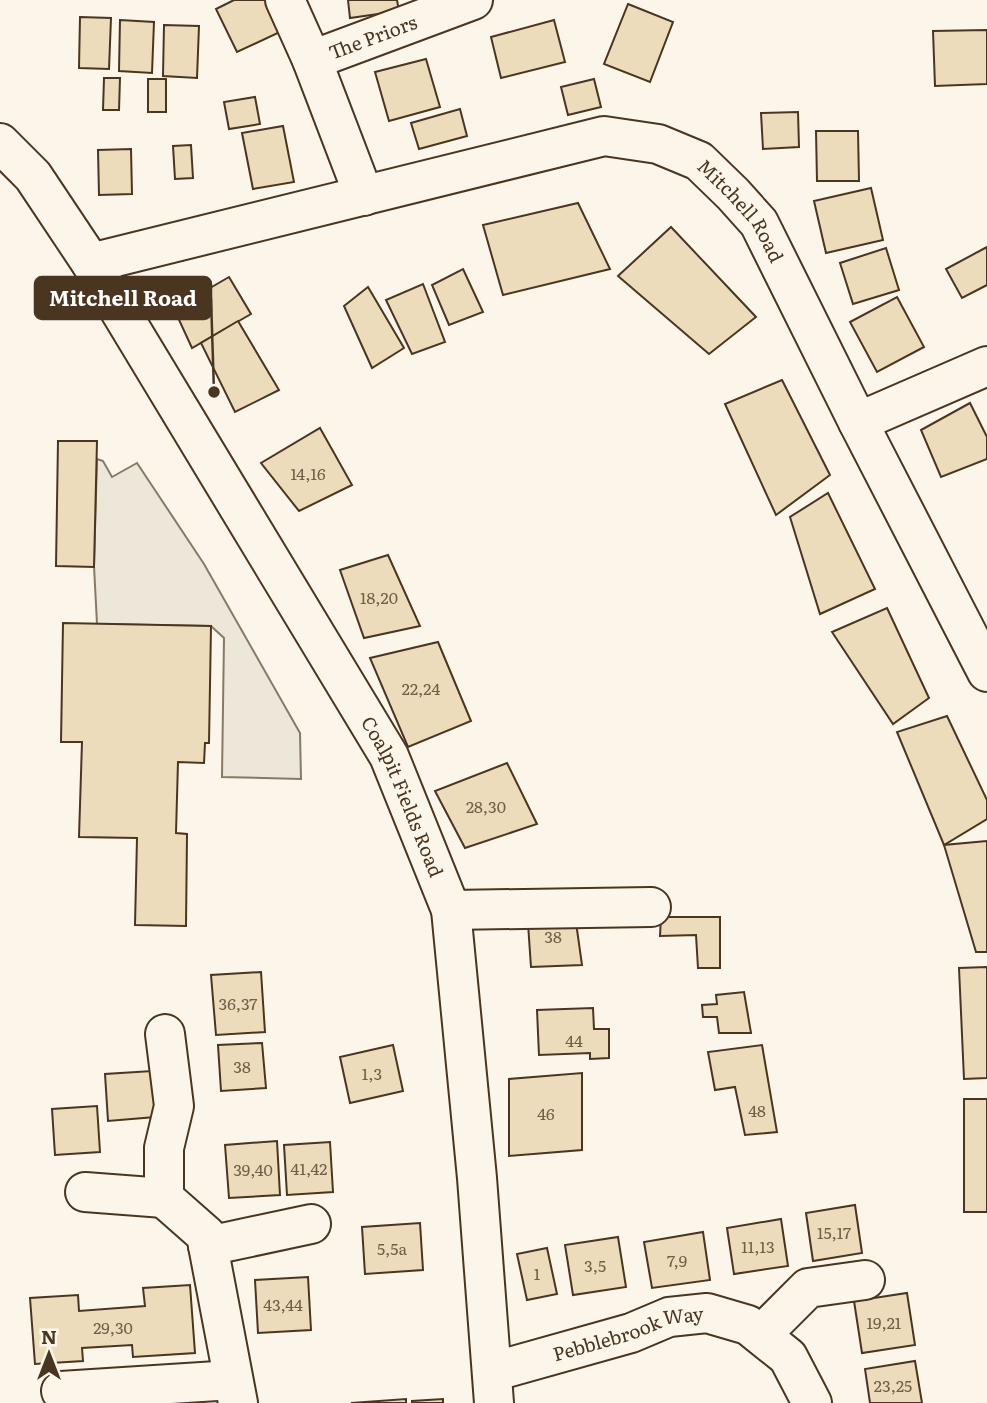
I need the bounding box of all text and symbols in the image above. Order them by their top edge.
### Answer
street label: The Priors [324,7,421,66]
street label: Mitchell Road [692,152,791,267]
callout: Mitchell Road [35,277,211,319]
text: Mitchell Road [49,281,197,312]
house number: 14,16 [290,461,326,485]
house number: 18,20 [360,585,398,609]
house number: 22,24 [402,676,440,700]
street label: Coalpit Fields Road [355,710,451,881]
house number: 28,30 [466,794,506,818]
house number: 38 [544,924,562,948]
house number: 36,37 [219,991,257,1015]
house number: 44 [565,1028,583,1052]
house number: 38 [233,1054,251,1078]
house number: 1,3 [362,1061,382,1085]
house number: 48 [748,1098,766,1122]
house number: 46 [537,1101,555,1125]
house number: 41,42 [291,1156,327,1180]
house number: 39,40 [233,1157,273,1181]
house number: 15,17 [817,1220,851,1244]
house number: 11,13 [741,1234,775,1258]
house number: 5,5a [377,1236,407,1260]
house number: 7,9 [667,1248,687,1272]
house number: 3,5 [584,1253,606,1277]
house number: 1 [534,1261,541,1285]
house number: 43,44 [263,1292,303,1316]
street label: Pebblebrook Way [549,1298,705,1367]
house number: 19,21 [867,1310,902,1334]
house number: 29,30 [93,1315,133,1339]
north arrow [14,1319,84,1389]
text: N [41,1322,57,1350]
house number: 23,25 [874,1373,912,1397]

